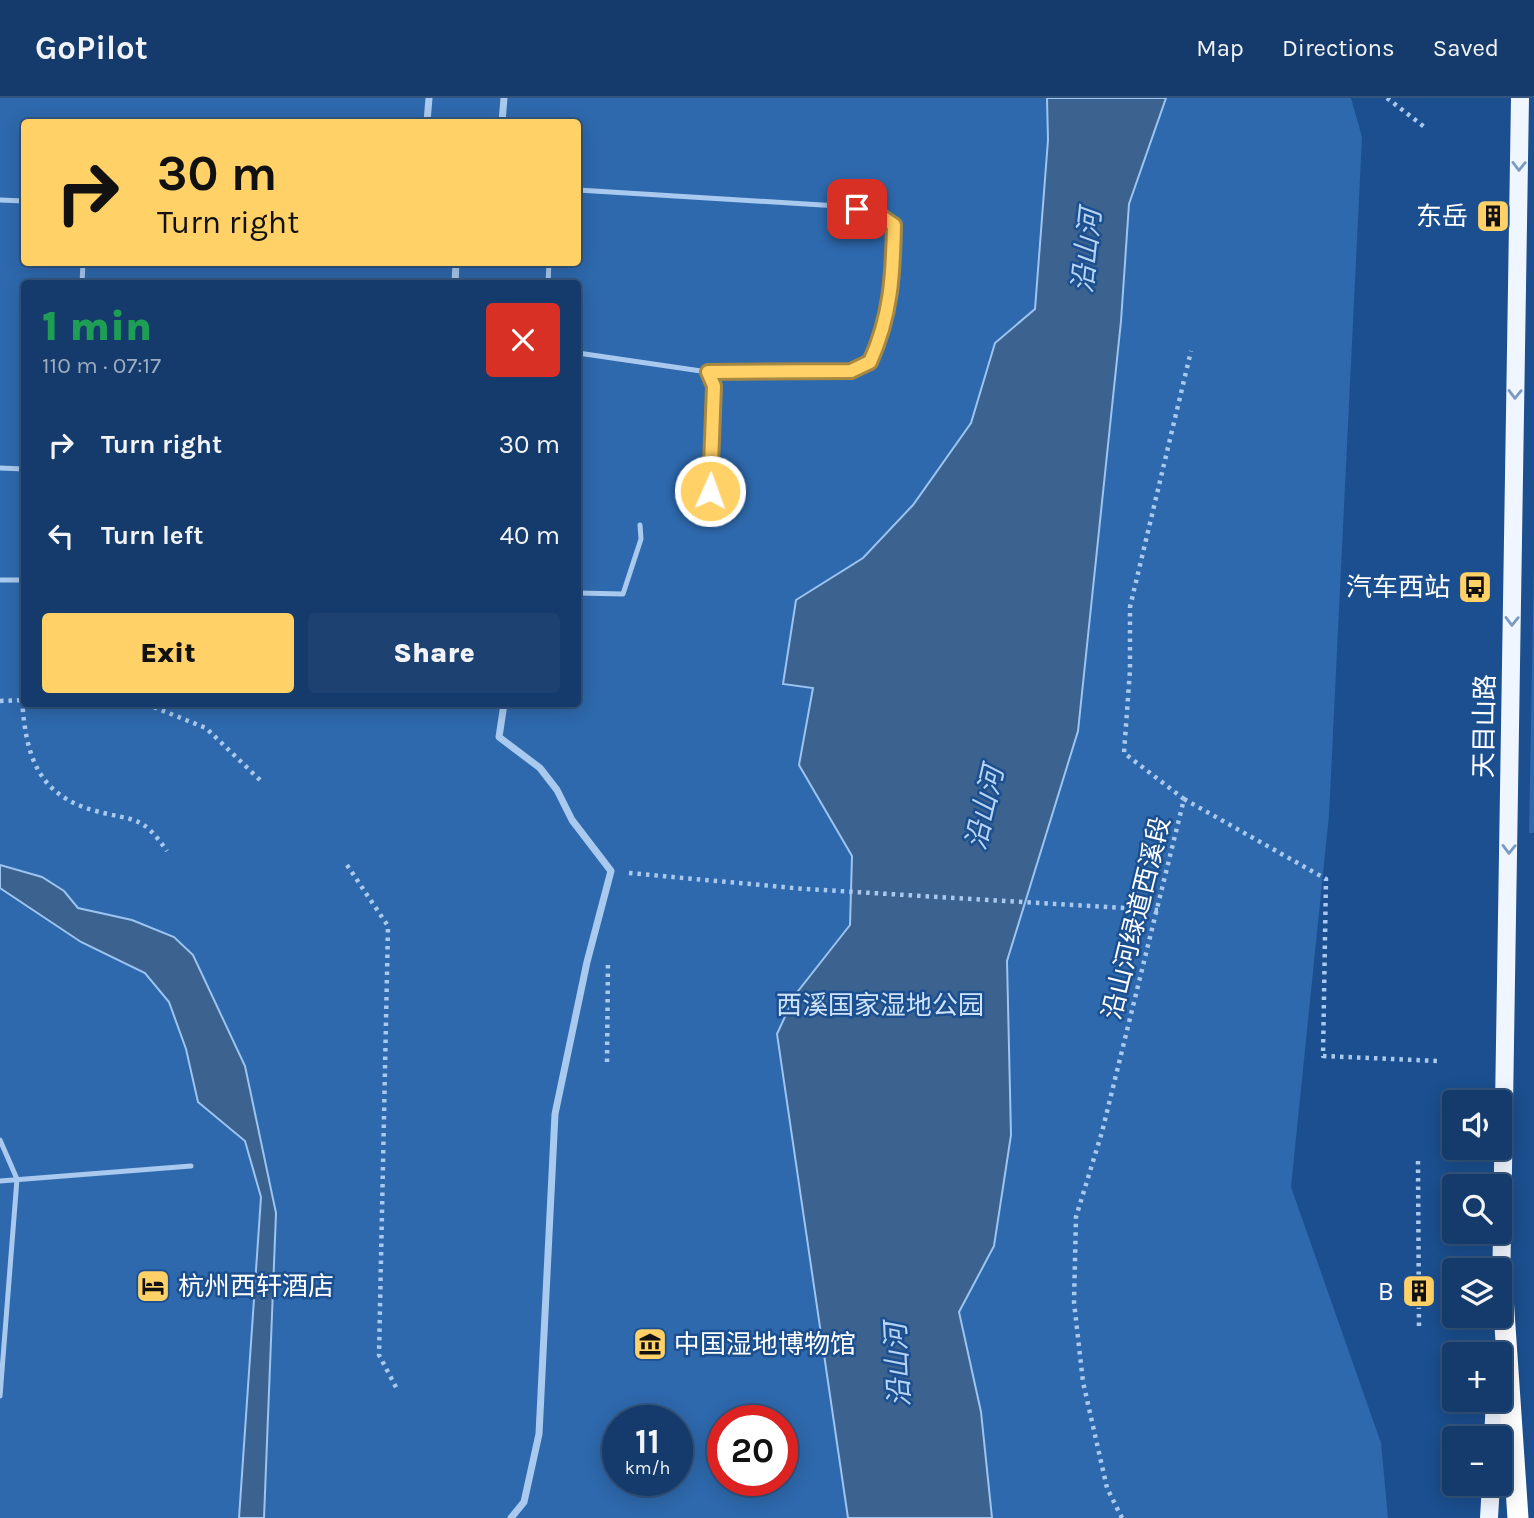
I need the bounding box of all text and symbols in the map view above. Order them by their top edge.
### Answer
text: GoPilot [35,29,148,67]
text: Map [1196,34,1244,62]
text: Directions [1282,34,1395,62]
text: Saved [1433,34,1499,62]
text: 30 m [157,145,277,202]
icon: right [42,147,133,238]
one-way arrow [1511,161,1527,172]
pin [827,179,887,239]
icon: arrive [838,190,876,228]
building icon: 东岳 [1474,197,1512,235]
place label: 东岳 [1416,201,1468,232]
water label: 沿山河 [1066,203,1108,295]
text: Turn right [157,204,299,241]
text: 1 min [42,301,152,351]
button: close [486,303,560,377]
text: 110 m · 07:17 [42,352,161,379]
one-way arrow [1508,388,1523,399]
icon: right [42,426,80,464]
text: Turn right [101,429,222,460]
text: 30 m [499,429,560,460]
position arrow [673,454,747,528]
icon: left [42,517,80,555]
text: Turn left [101,520,203,551]
text: 40 m [500,520,560,551]
bus stop icon: 汽车西站 [1456,568,1494,606]
place label: 汽车西站 [1346,572,1450,603]
button: Exit [42,613,294,693]
button: Share [308,613,560,693]
one-way arrow [1504,616,1520,627]
street label: 天目山路 [1468,674,1501,778]
water label: 沿山河 [959,759,1011,853]
street label: 沿山河绿道西溪段 [1096,813,1177,1023]
one-way arrow [1501,843,1516,854]
park label: 西溪国家湿地公园 [776,990,984,1021]
map controls [1442,1090,1512,1496]
button: sound [1442,1090,1512,1160]
button: search [1442,1174,1512,1244]
button: layers [1442,1258,1512,1328]
hotel icon: 杭州西轩酒店 [134,1267,172,1305]
place label: 杭州西轩酒店 [178,1271,334,1302]
building icon: B [1400,1272,1438,1310]
place label: B [1378,1276,1394,1307]
water label: 沿山河 [879,1317,916,1408]
museum icon: 中国湿地博物馆 [631,1325,669,1363]
place label: 中国湿地博物馆 [674,1329,856,1360]
button: + [1442,1342,1512,1412]
speed limit sign: 20 [707,1405,798,1496]
text: 11 [635,1421,660,1462]
button: − [1442,1426,1512,1496]
text: km/h [625,1457,670,1479]

